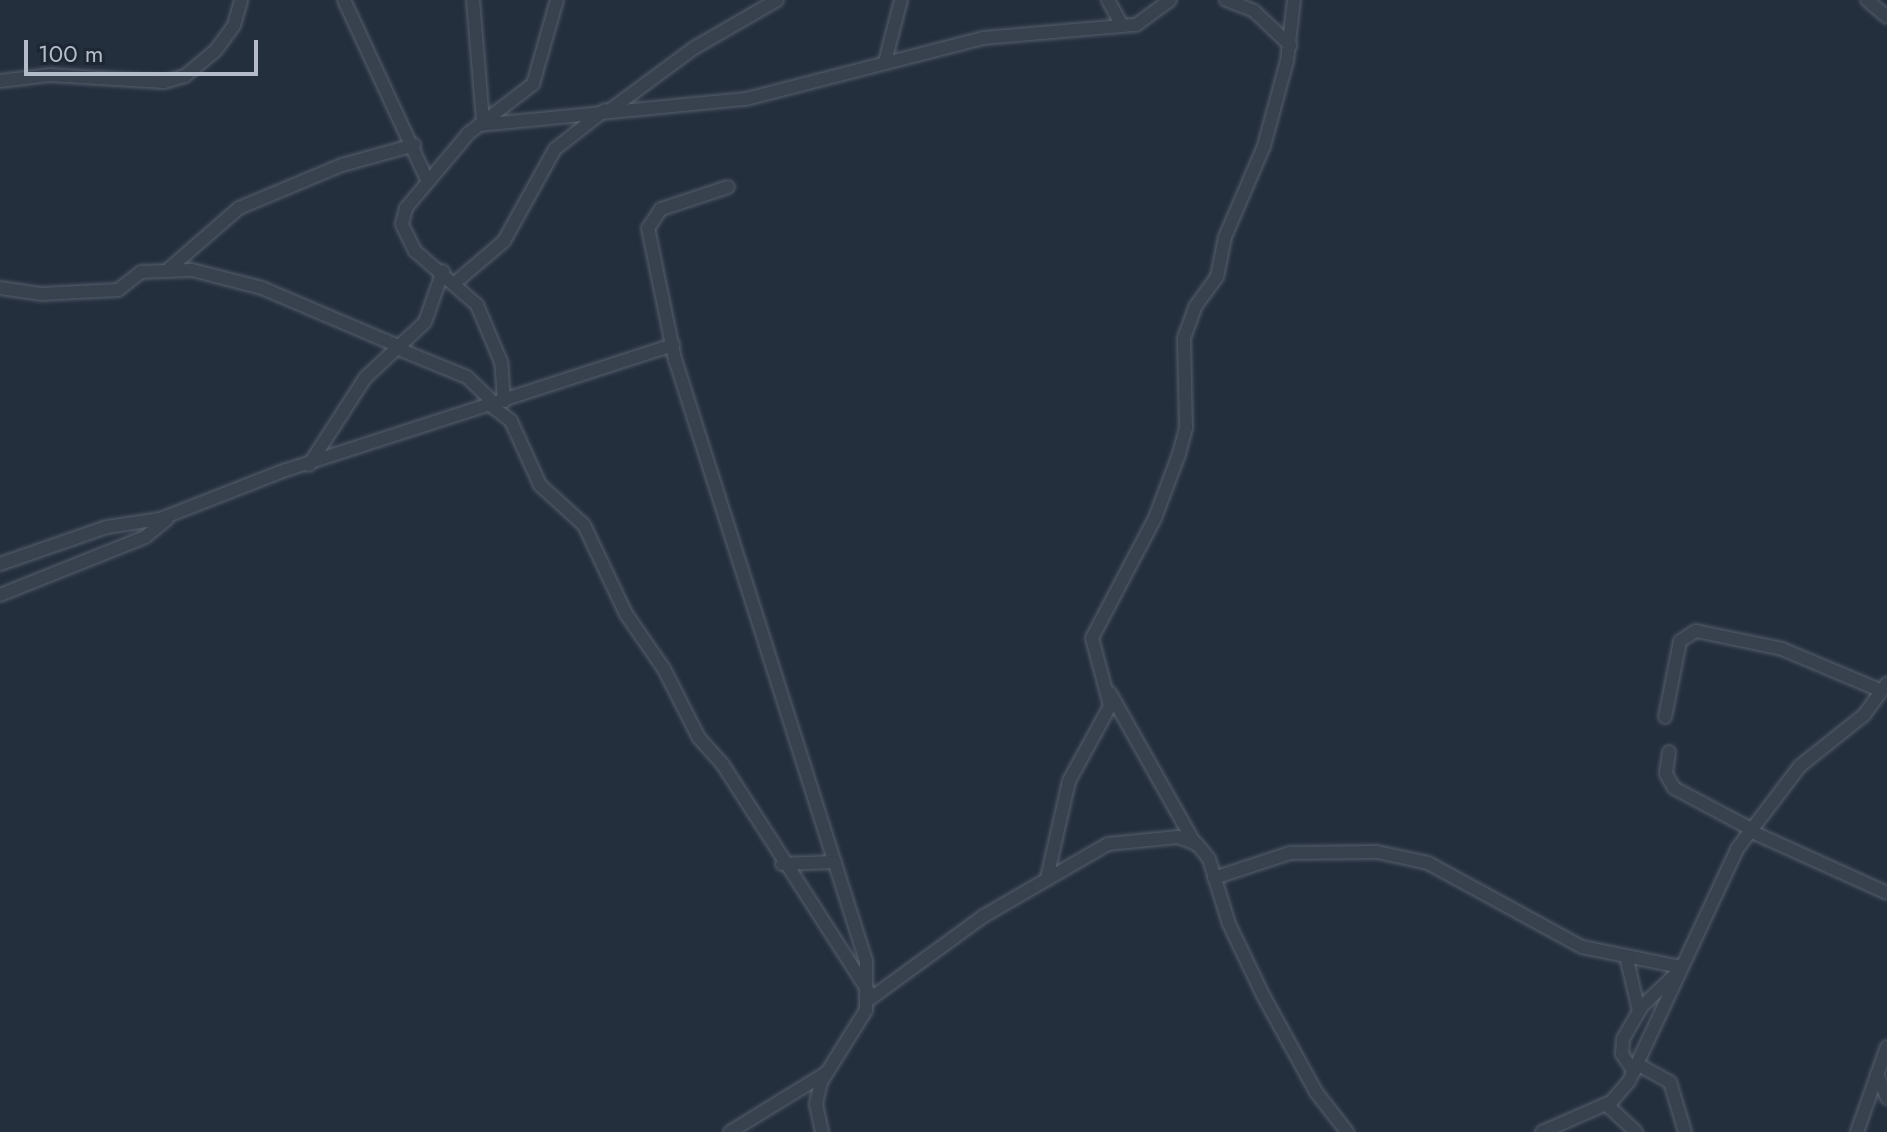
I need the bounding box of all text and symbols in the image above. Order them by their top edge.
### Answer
scale bar [28,24,262,74]
text: 100 m [38,36,104,71]

